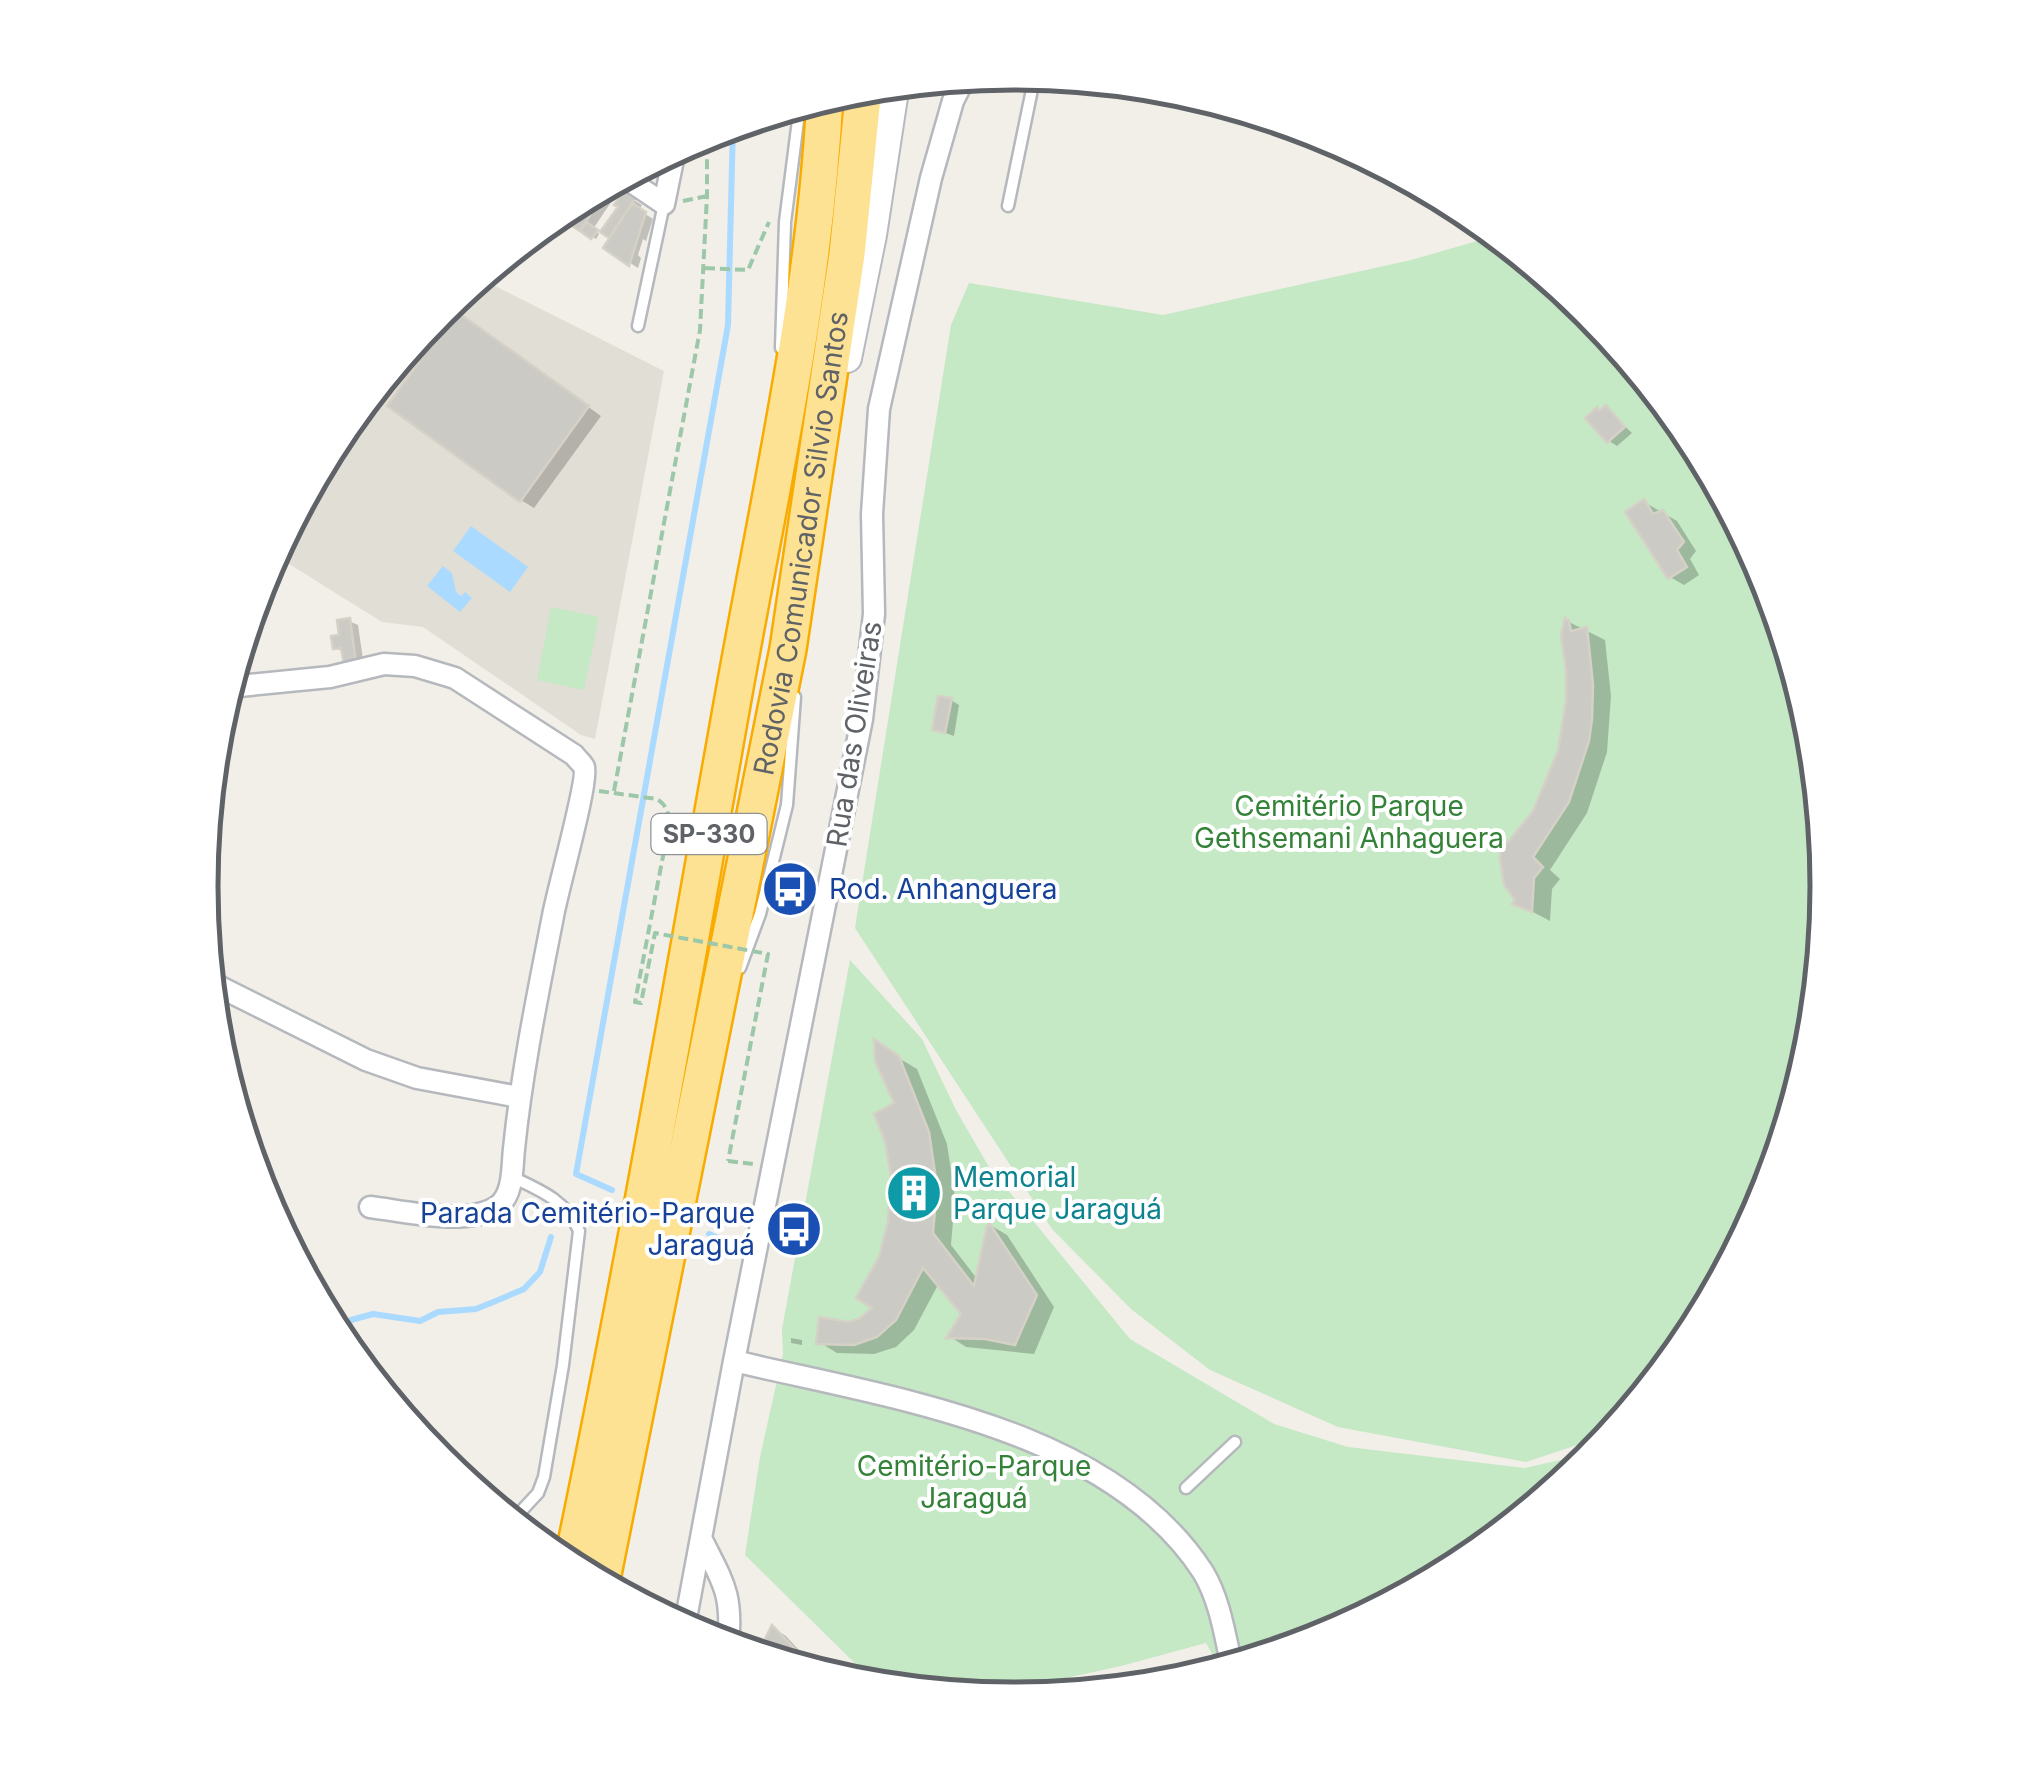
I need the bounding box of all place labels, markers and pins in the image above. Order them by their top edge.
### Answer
bus stop icon: Rod. Anhanguera [760,859,820,919]
place label: Rod. Anhanguera [829,872,1057,906]
place label: Memorial Parque Jaraguá [953,1160,1162,1226]
building icon: Memorial Parque Jaraguá [884,1163,944,1223]
place label: Parada Cemitério-Parque Jaraguá [420,1196,755,1262]
bus stop icon: Parada Cemitério-Parque Jaraguá [764,1199,824,1259]

